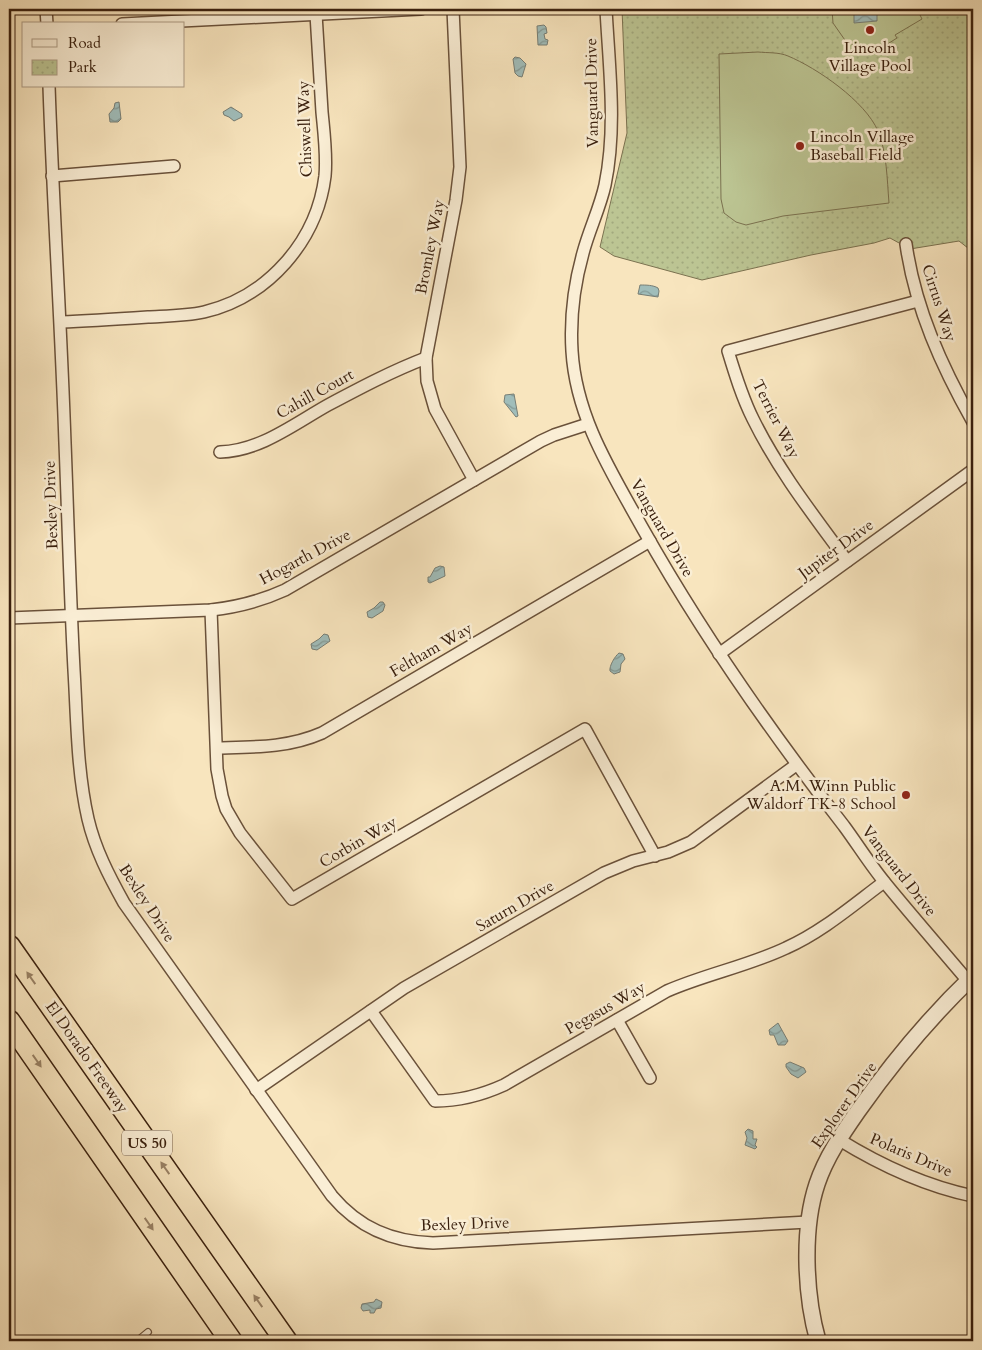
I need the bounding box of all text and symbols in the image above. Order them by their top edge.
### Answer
legend [22,22,185,88]
marker: Lincoln Village Pool [864,24,876,36]
text: Road [68,33,101,53]
place label: Lincoln Village Pool [829,37,911,77]
street label: Vanguard Drive [580,38,604,148]
text: Park [68,57,97,77]
street label: Chiswell Way [292,80,318,178]
place label: Lincoln Village Baseball Field [810,126,914,166]
marker: Lincoln Village Baseball Field [794,140,806,152]
street label: Bromley Way [410,197,450,296]
street label: Cirrus Way [916,262,962,345]
street label: Cahill Court [272,364,358,424]
street label: Terrier Way [747,376,805,463]
street label: Bexley Drive [38,460,64,550]
street label: Vanguard Drive [625,475,699,581]
street label: Jupiter Drive [792,514,878,585]
street label: Hogarth Drive [255,524,355,590]
street label: Feltham Way [386,617,477,683]
place label: A.M. Winn Public Waldorf TK-8 School [745,775,896,815]
marker: A.M. Winn Public Waldorf TK-8 School [900,789,912,801]
street label: Corbin Way [315,811,401,873]
street label: Vanguard Drive [857,821,941,921]
street label: Bexley Drive [114,860,180,946]
street label: Saturn Drive [472,875,558,937]
one-way arrow [26,971,36,985]
street label: Pegasus Way [561,976,650,1040]
street label: El Dorado Freeway [40,997,134,1118]
one-way arrow [32,1054,42,1068]
street label: Explorer Drive [806,1057,882,1153]
street label: Polaris Drive [866,1128,956,1182]
road number: US 50 [122,1130,172,1156]
one-way arrow [160,1161,170,1175]
street label: Bexley Drive [420,1211,510,1237]
one-way arrow [144,1217,154,1230]
one-way arrow [253,1294,263,1308]

